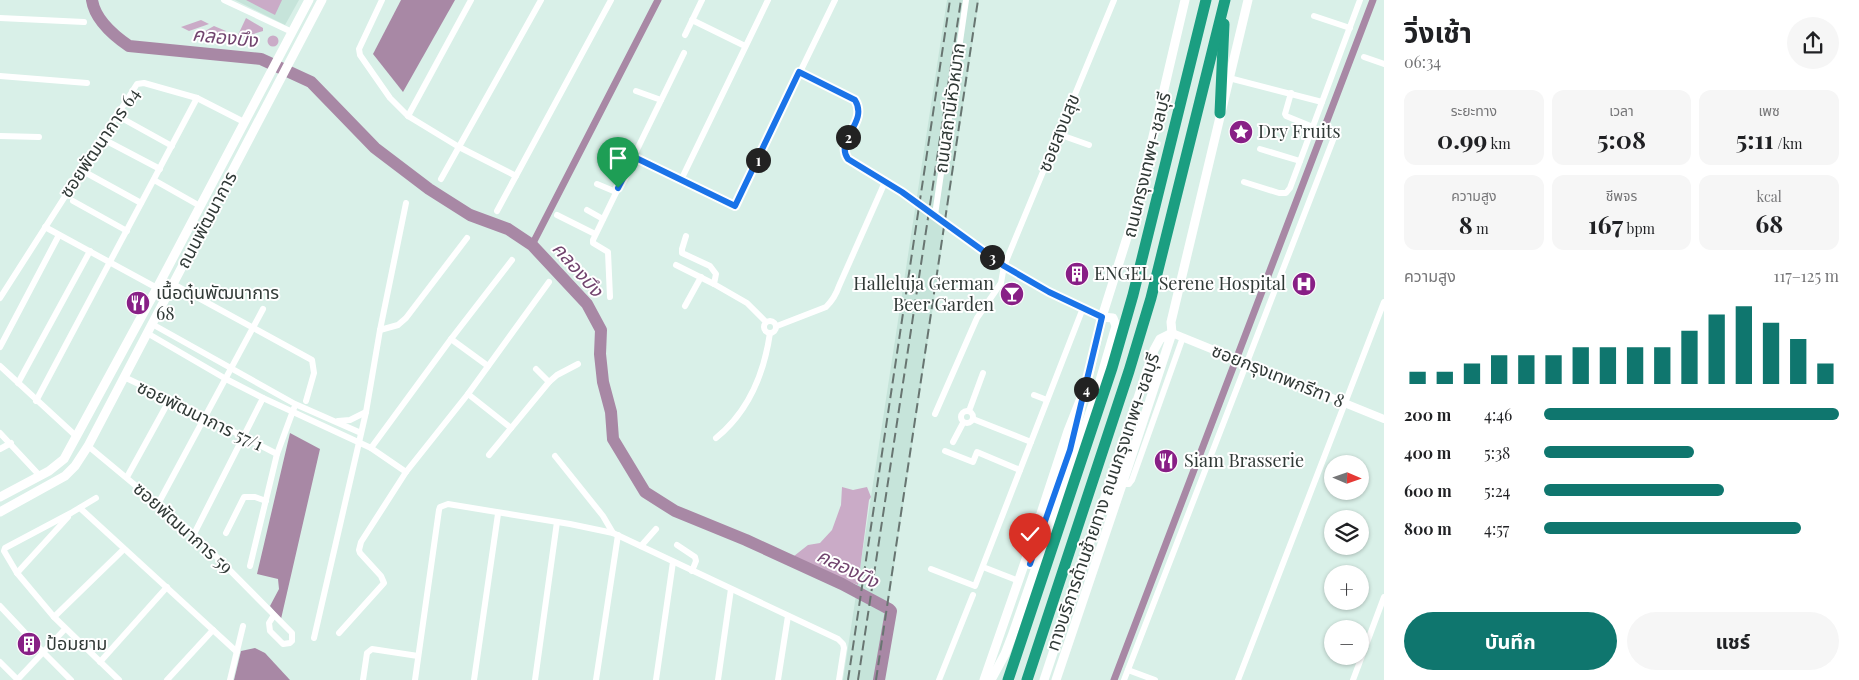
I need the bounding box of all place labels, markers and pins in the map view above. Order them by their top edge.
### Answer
place icon: Dry Fruits [1228,119,1254,145]
place label: Dry Fruits [1258,119,1341,143]
pin: 2 [836,124,860,150]
pin [597,137,639,188]
pin: 1 [746,148,770,172]
pin: 3 [980,244,1004,270]
building icon: ENGEL [1064,261,1090,287]
place label: ENGEL [1094,261,1152,285]
place label: Halleluja German Beer Garden [853,271,994,316]
place label: Serene Hospital [1159,271,1286,295]
hospital icon: Serene Hospital [1291,271,1317,297]
place label: เนื้อตุ๋นพัฒนาการ 68 [156,280,279,325]
bar icon: Halleluja German Beer Garden [999,281,1025,307]
restaurant icon: เนื้อตุ๋นพัฒนาการ 68 [125,290,151,316]
pin: 4 [1074,376,1098,402]
restaurant icon: Siam Brasserie [1153,448,1179,474]
place label: Siam Brasserie [1184,448,1304,472]
pin [1009,513,1051,564]
building icon: ป้อมยาม [16,631,42,657]
place label: ป้อมยาม [46,631,107,655]

